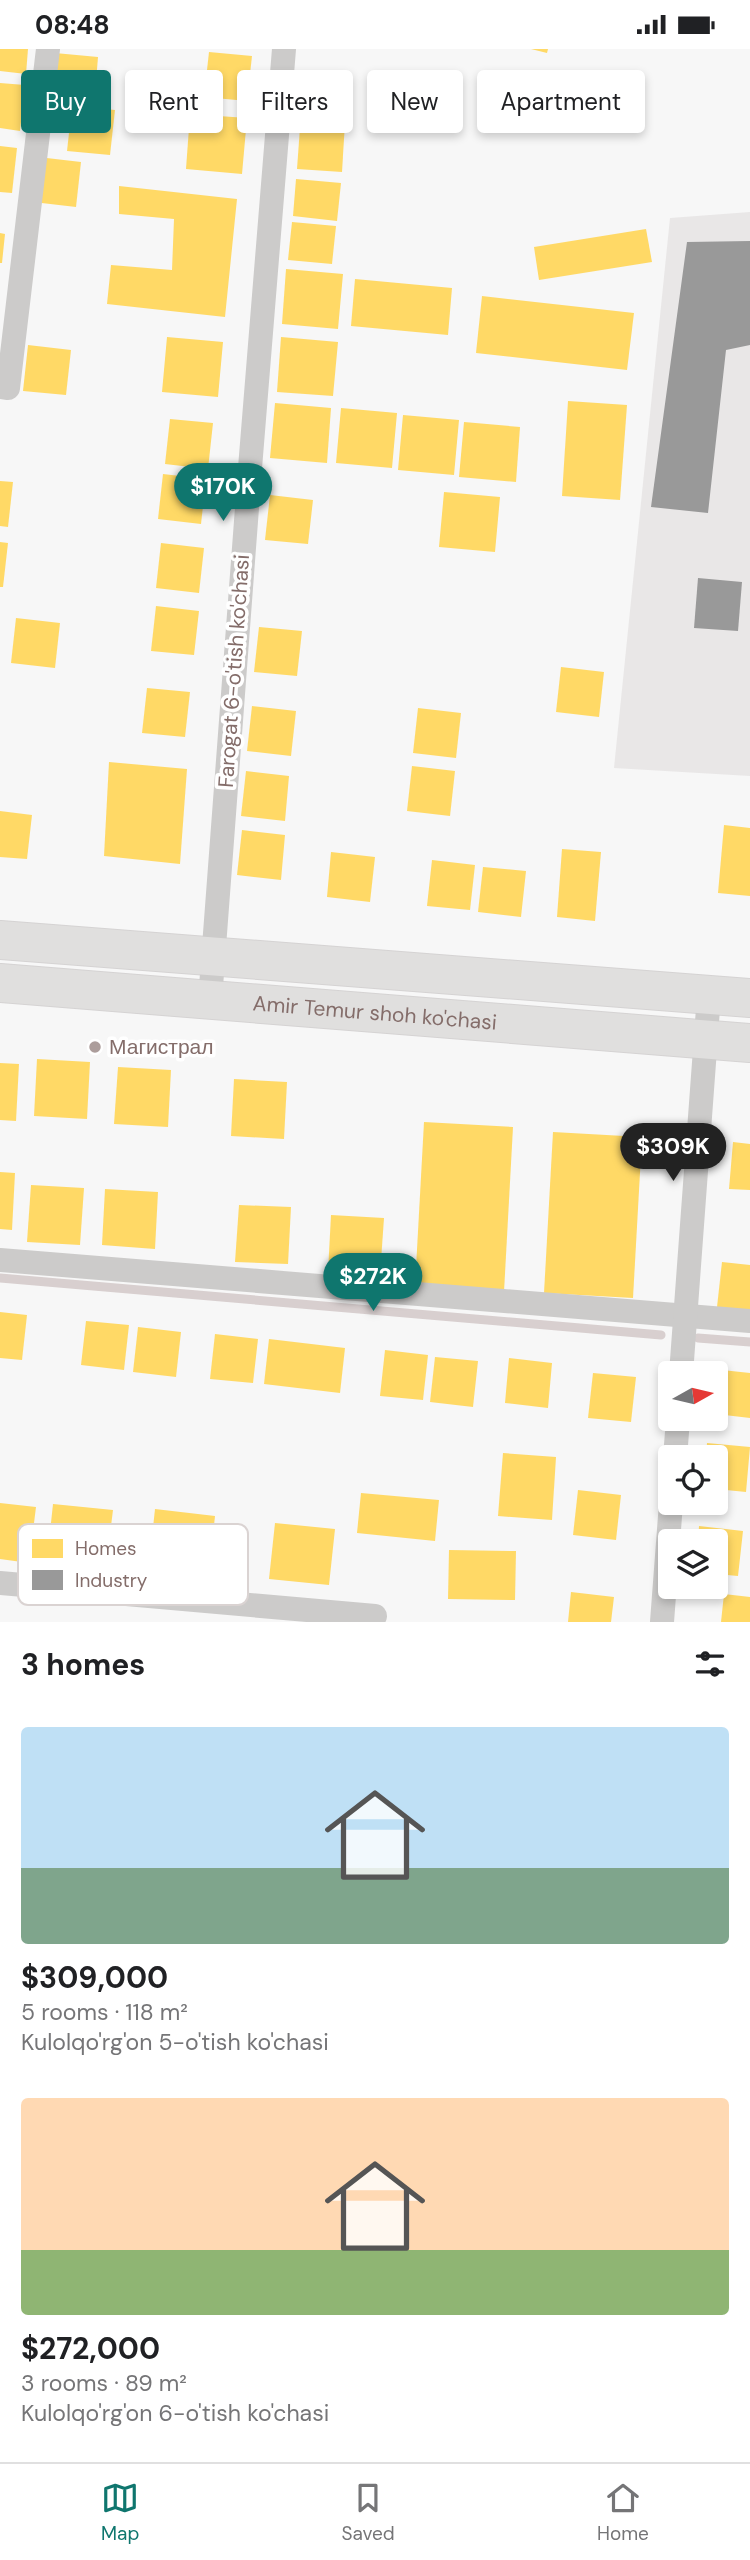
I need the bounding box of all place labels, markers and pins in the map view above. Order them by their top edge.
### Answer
pin: $170K [174,463,272,523]
place label: Магистрал [109,1033,214,1061]
marker: Магистрал [87,1039,103,1055]
pin: $309K [624,1123,722,1183]
pin: $272K [324,1253,422,1313]

